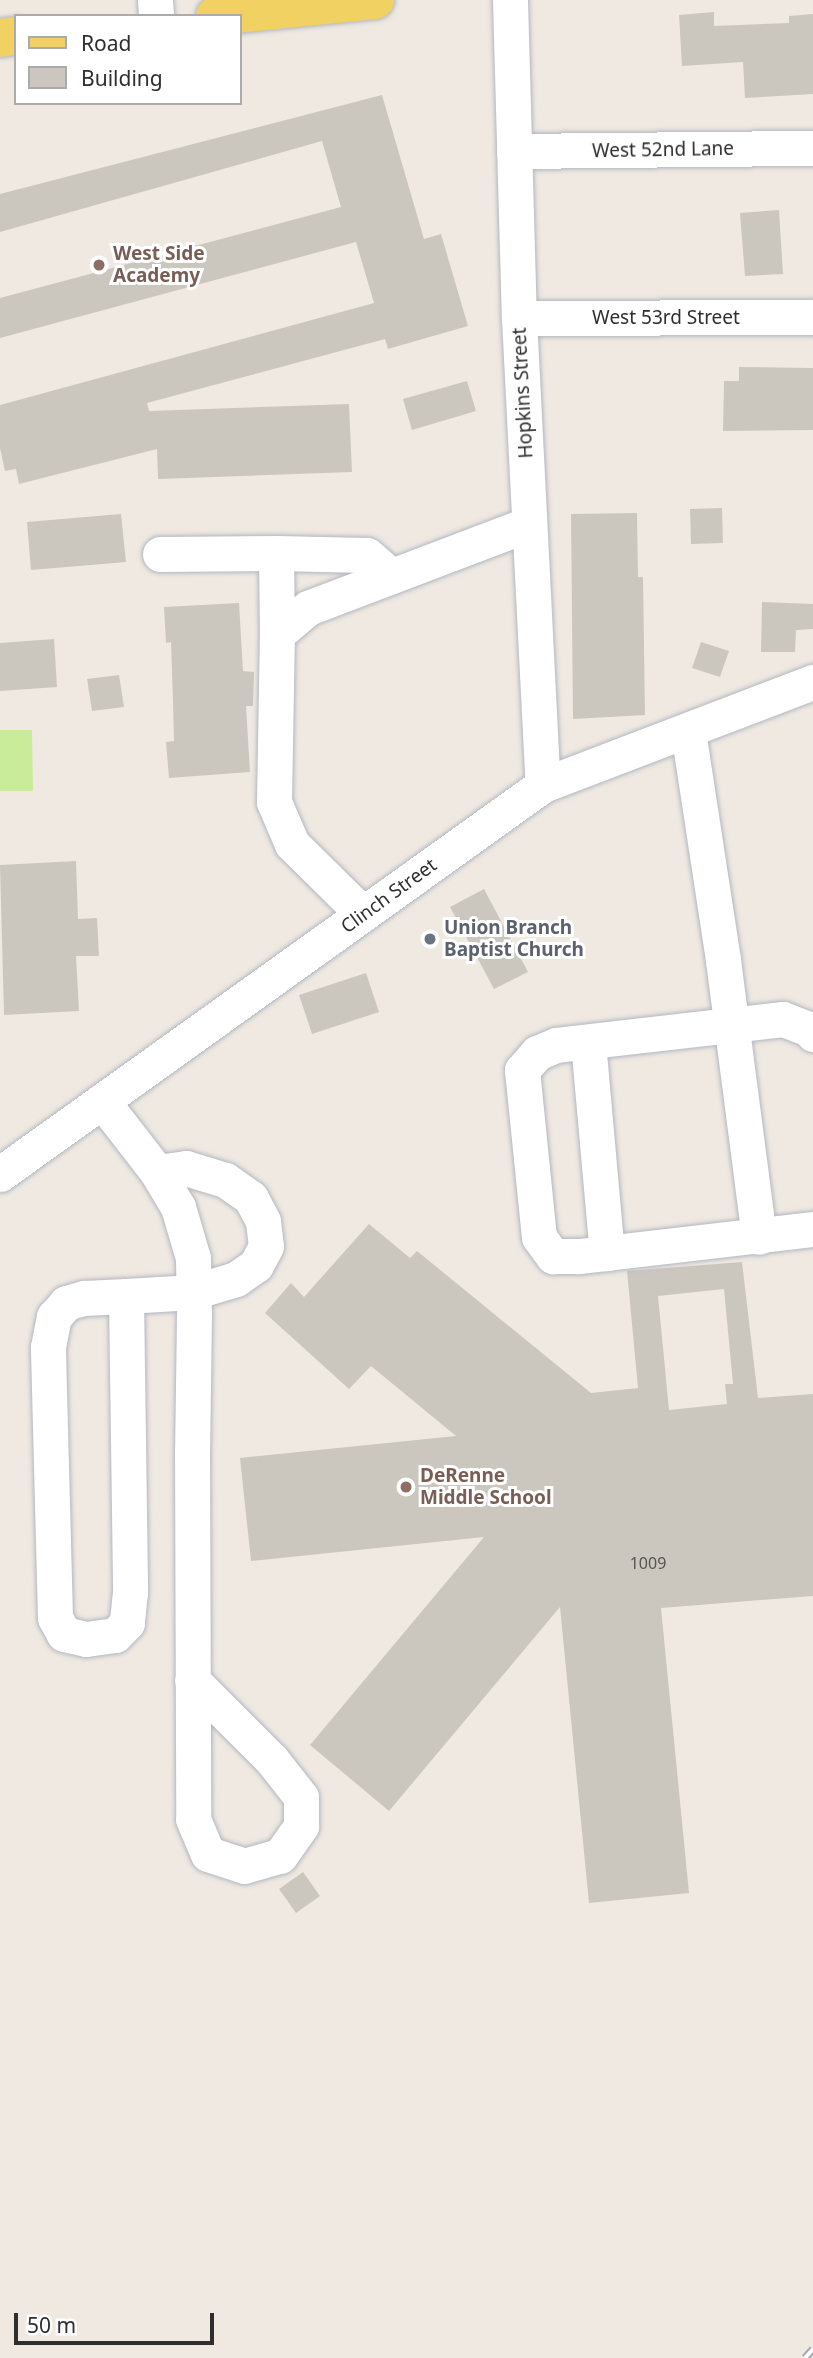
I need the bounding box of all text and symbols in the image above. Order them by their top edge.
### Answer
legend [14,14,242,105]
text: Road [81,29,131,57]
text: Building [81,64,163,92]
street label: West 52nd Lane [592,137,734,163]
place label: West Side Academy [113,243,205,287]
marker: West Side Academy [91,257,107,273]
street label: West 53rd Street [592,307,740,329]
street label: Hopkins Street [508,327,538,459]
street label: Clinch Street [337,854,441,938]
place label: Union Branch Baptist Church [444,917,584,961]
marker: Union Branch Baptist Church [422,931,438,947]
place label: DeRenne Middle School [420,1465,552,1509]
marker: DeRenne Middle School [398,1479,414,1495]
house number: 1009 [630,1553,666,1573]
scale bar [18,2298,217,2342]
text: 50 m [27,2311,76,2339]

